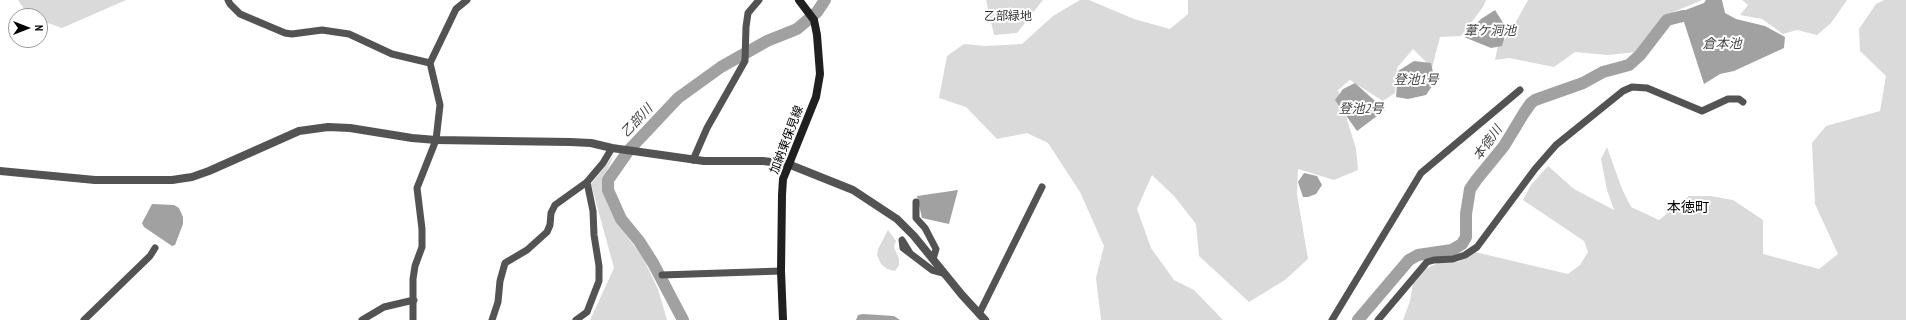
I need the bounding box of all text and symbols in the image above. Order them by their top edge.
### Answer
north arrow [8,8,48,48]
park label: 乙部緑地 [984,10,1032,24]
water label: 葦ケ洞池 [1464,23,1516,39]
text: N [32,25,46,31]
water label: 倉本池 [1703,36,1741,52]
water label: 登池1号 [1394,72,1438,88]
water label: 乙部川 [618,101,656,141]
water label: 登池2号 [1339,101,1383,117]
street label: 加納東保見線 [767,104,807,176]
water label: 本徳川 [1470,123,1506,163]
district label: 本徳町 [1667,200,1709,216]

